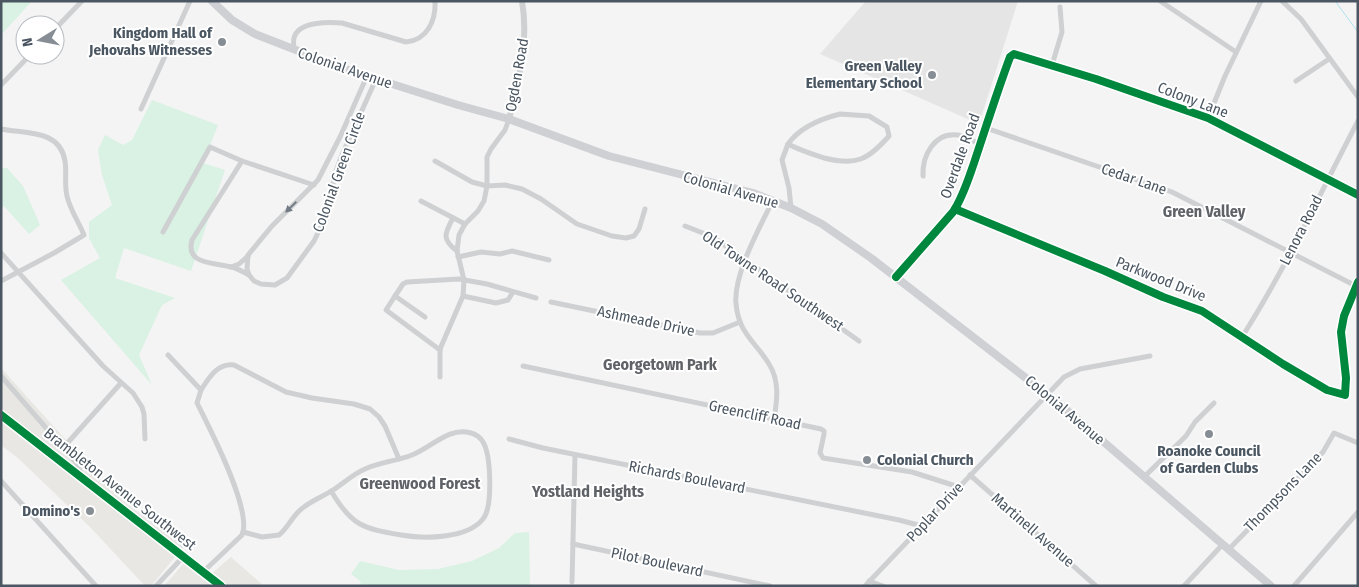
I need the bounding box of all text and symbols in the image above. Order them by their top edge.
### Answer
north arrow [15,15,65,65]
place label: Kingdom Hall of Jehovahs Witnesses [88,24,213,59]
marker: Kingdom Hall of Jehovahs Witnesses [216,36,228,48]
text: N [19,37,37,48]
street label: Ogden Road [502,37,532,113]
street label: Colonial Avenue [296,43,394,93]
place label: Green Valley Elementary School [806,57,923,92]
marker: Green Valley Elementary School [926,69,938,81]
street label: Colony Lane [1155,78,1231,122]
street label: Colonial Green Circle [309,109,369,235]
street label: Overdale Road [936,111,984,201]
street label: Cedar Lane [1099,159,1169,199]
street label: Colonial Avenue [681,168,781,212]
street label: Lenora Road [1276,192,1326,268]
one-way arrow [285,201,297,213]
district label: Green Valley [1163,202,1246,221]
street label: Old Towne Road Southwest [699,227,847,335]
street label: Parkwood Drive [1113,253,1209,305]
street label: Ashmeade Drive [596,302,696,340]
district label: Georgetown Park [603,355,718,374]
street label: Colonial Avenue [1022,371,1108,449]
street label: Greencliff Road [707,396,803,434]
street label: Brambleton Avenue Southwest [40,424,200,554]
marker: Roanoke Council of Garden Clubs [1203,428,1215,440]
place label: Roanoke Council of Garden Clubs [1157,442,1262,477]
street label: Thompsons Lane [1241,448,1325,536]
place label: Colonial Church [877,451,974,469]
marker: Colonial Church [861,454,873,466]
street label: Richards Boulevard [627,457,747,497]
district label: Greenwood Forest [360,474,481,493]
street label: Poplar Drive [903,478,967,546]
district label: Yostland Heights [531,482,644,501]
street label: Martinell Avenue [988,489,1078,571]
place label: Domino's [22,502,80,520]
marker: Domino's [84,505,96,517]
street label: Pilot Boulevard [609,543,705,581]

